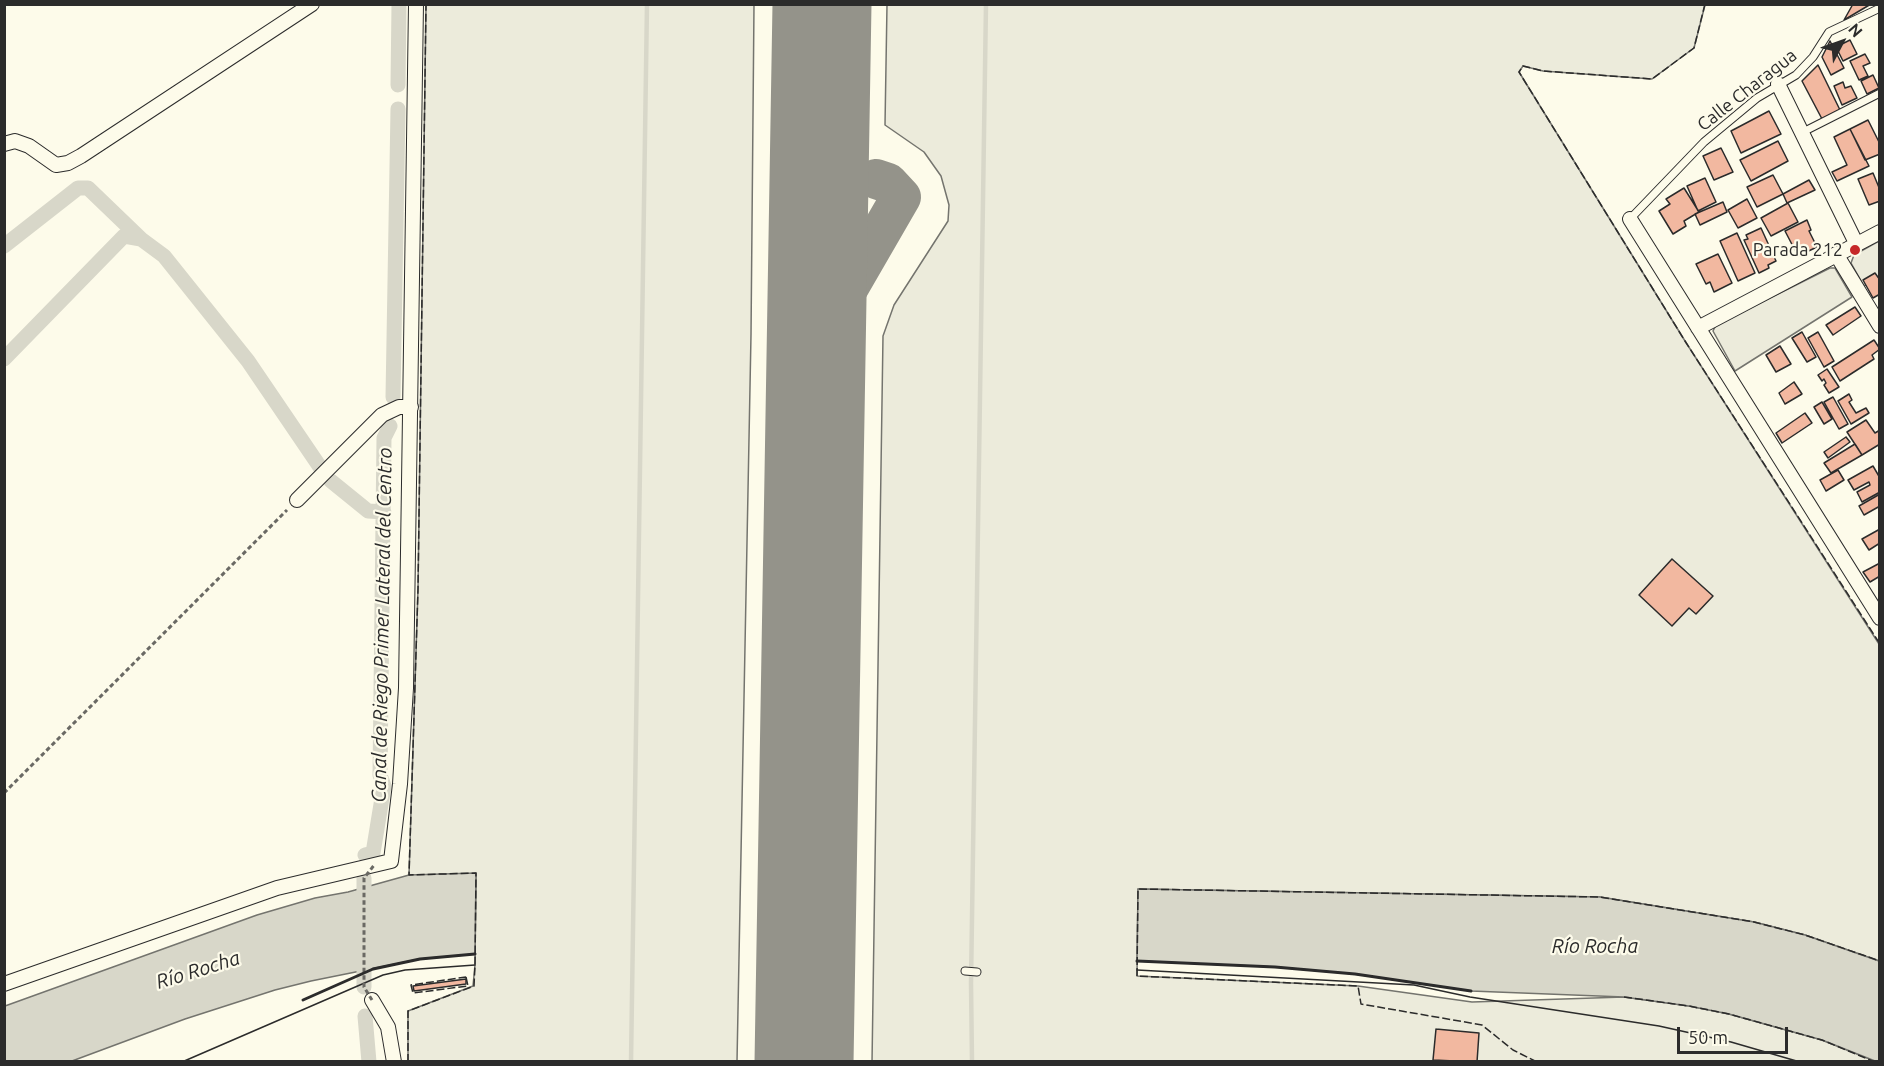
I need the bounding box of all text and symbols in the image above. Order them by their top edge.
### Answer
north arrow [1812,12,1872,72]
text: N [1845,20,1866,41]
street label: Calle Charagua [1693,44,1801,136]
place label: Parada 212 [1753,239,1843,261]
marker: Parada 212 [1848,243,1862,257]
water label: Canal de Riego Primer Lateral del Centro [367,447,397,803]
water label: Río Rocha [1552,934,1638,958]
water label: Río Rocha [153,946,243,994]
scale bar [1680,1015,1791,1053]
text: 50 m [1688,1027,1728,1047]

